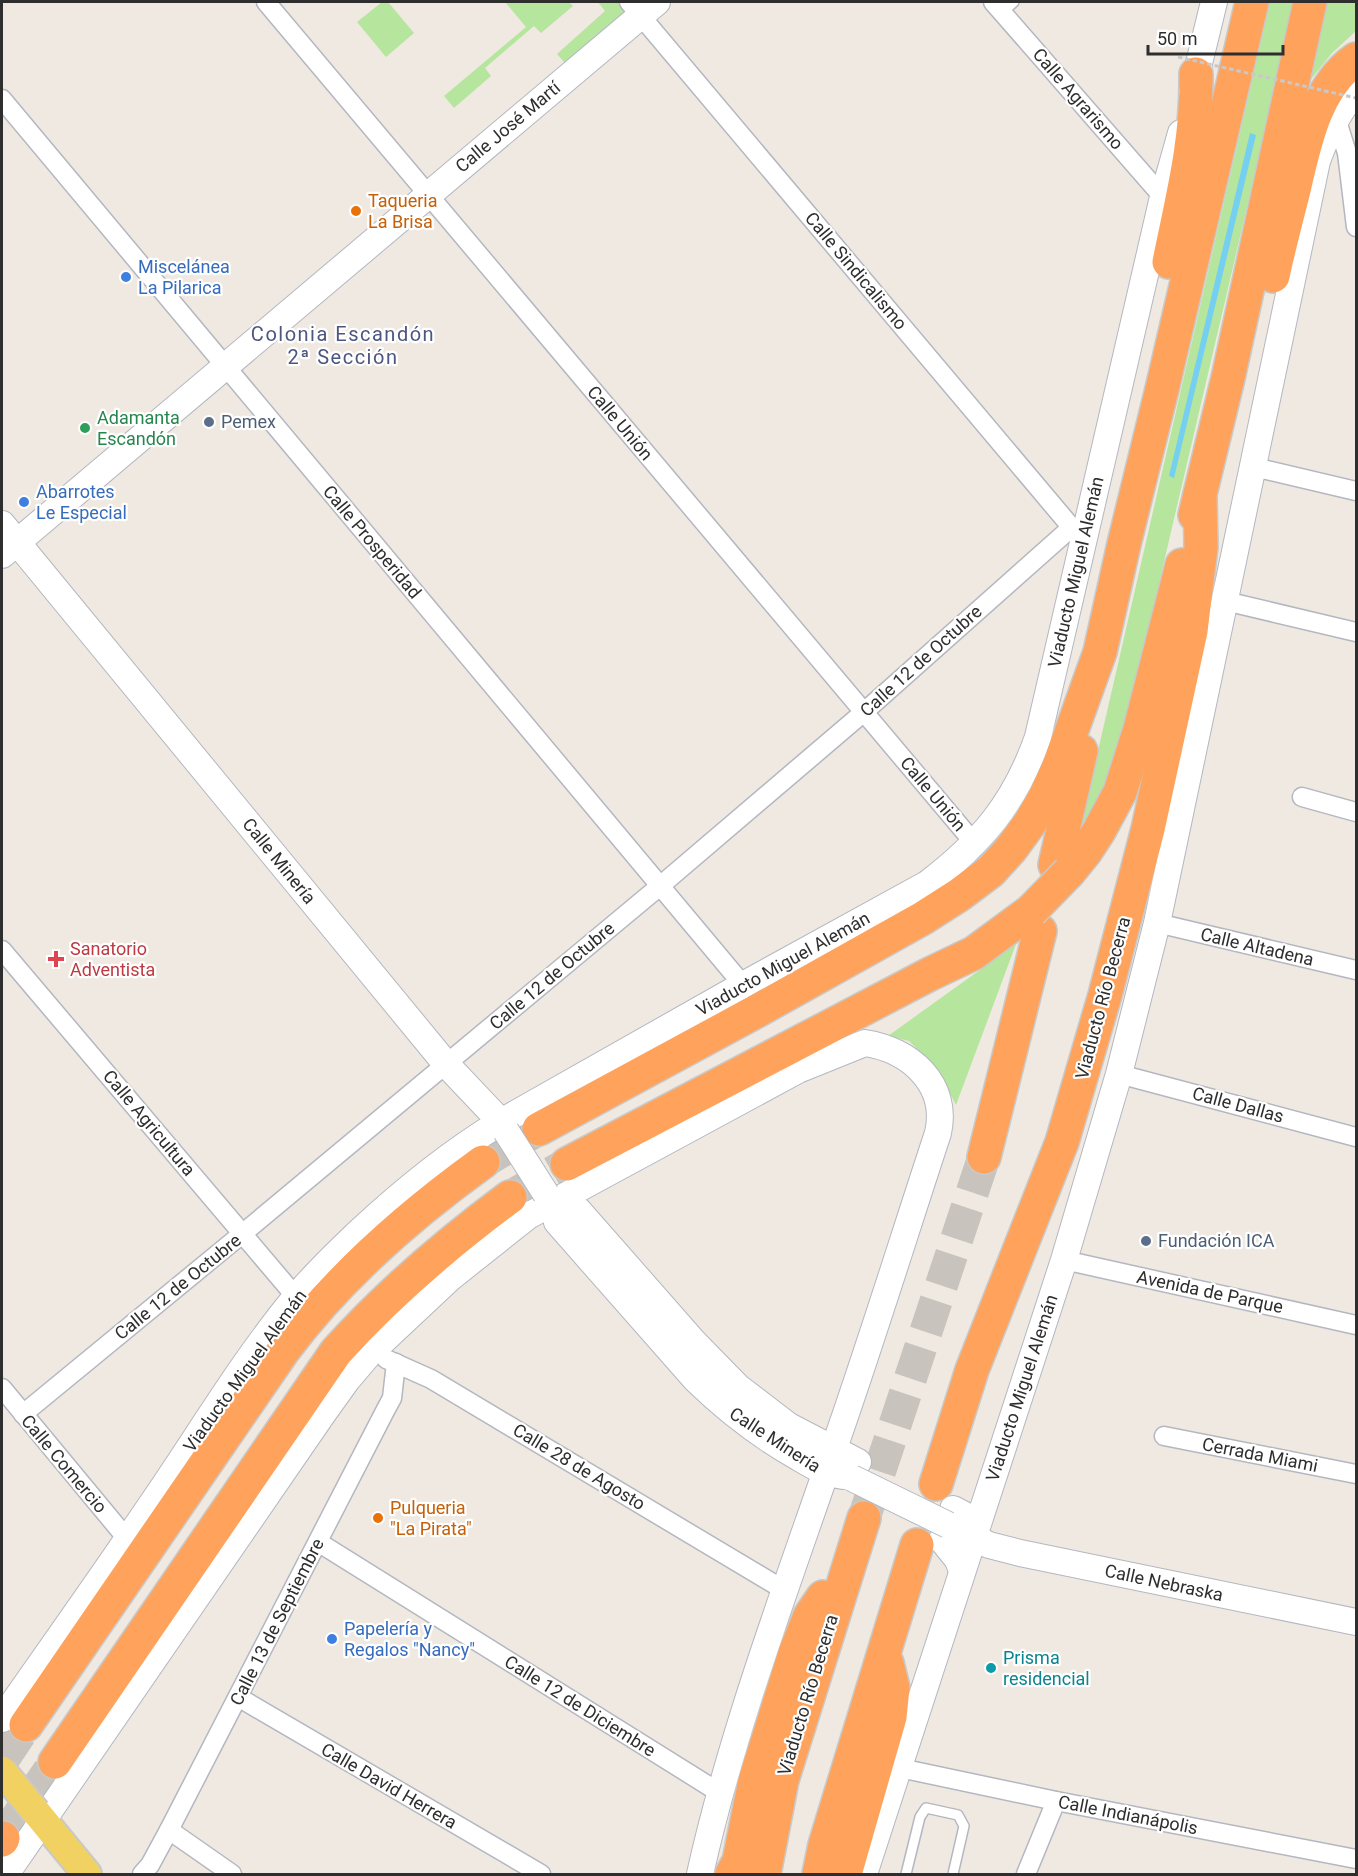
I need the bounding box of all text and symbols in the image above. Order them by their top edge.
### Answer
scale bar [1148,18,1283,56]
text: 50 m [1157,28,1197,49]
street label: Calle Agrarismo [1029,44,1128,154]
street label: Calle José Martí [451,76,565,176]
place label: Taqueria La Brisa [368,190,438,232]
marker: Taqueria La Brisa [349,204,363,218]
street label: Calle Sindicalismo [801,208,912,334]
place label: Miscelánea La Pilarica [138,256,230,298]
marker: Miscelánea La Pilarica [119,270,133,284]
district label: Colonia Escandón 2ª Sección [251,322,435,369]
street label: Calle Unión [583,381,658,464]
place label: Adamanta Escandón [97,407,180,449]
place label: Pemex [221,411,276,432]
marker: Pemex [202,415,216,429]
marker: Adamanta Escandón [78,421,92,435]
street label: Viaducto Miguel Alemán [1043,474,1108,669]
place label: Abarrotes Le Especial [36,481,127,523]
street label: Calle Prosperidad [319,481,426,603]
marker: Abarrotes Le Especial [17,495,31,509]
street label: Calle 12 de Octubre [856,601,986,721]
street label: Calle Unión [896,752,971,835]
street label: Calle Minería [238,814,320,908]
street label: Viaducto Miguel Alemán [692,907,873,1020]
street label: Viaducto Río Becerra [1071,914,1134,1081]
street label: Calle 12 de Octubre [485,917,618,1034]
street label: Calle Altadena [1198,923,1316,970]
place label: Sanatorio Adventista [70,938,155,980]
marker: Sanatorio Adventista [47,950,65,968]
street label: Calle Agricultura [99,1065,200,1180]
street label: Calle Dallas [1190,1082,1286,1127]
street label: Calle 12 de Octubre [110,1229,245,1344]
place label: Fundación ICA [1158,1230,1275,1251]
marker: Fundación ICA [1139,1234,1153,1248]
street label: Avenida de Parque [1135,1266,1285,1317]
street label: Viaducto Miguel Alemán [179,1286,310,1456]
street label: Viaducto Miguel Alemán [981,1292,1062,1484]
street label: Calle Minería [726,1402,825,1477]
street label: Calle Comercio [17,1410,112,1517]
street label: Calle 28 de Agosto [509,1419,649,1514]
street label: Cerrada Miami [1200,1433,1320,1476]
place label: Pulqueria "La Pirata" [390,1497,472,1539]
marker: Pulqueria "La Pirata" [371,1511,385,1525]
street label: Calle 13 de Septiembre [225,1535,328,1709]
street label: Calle Nebraska [1103,1560,1225,1605]
street label: Viaducto Río Becerra [773,1612,842,1778]
place label: Papelería y Regalos "Nancy" [344,1618,475,1660]
marker: Papelería y Regalos "Nancy" [325,1632,339,1646]
place label: Prisma residencial [1003,1647,1090,1689]
street label: Calle 12 de Diciembre [501,1651,660,1761]
marker: Prisma residencial [984,1661,998,1675]
street label: Calle David Herrera [318,1738,461,1833]
street label: Calle Indianápolis [1057,1791,1200,1838]

